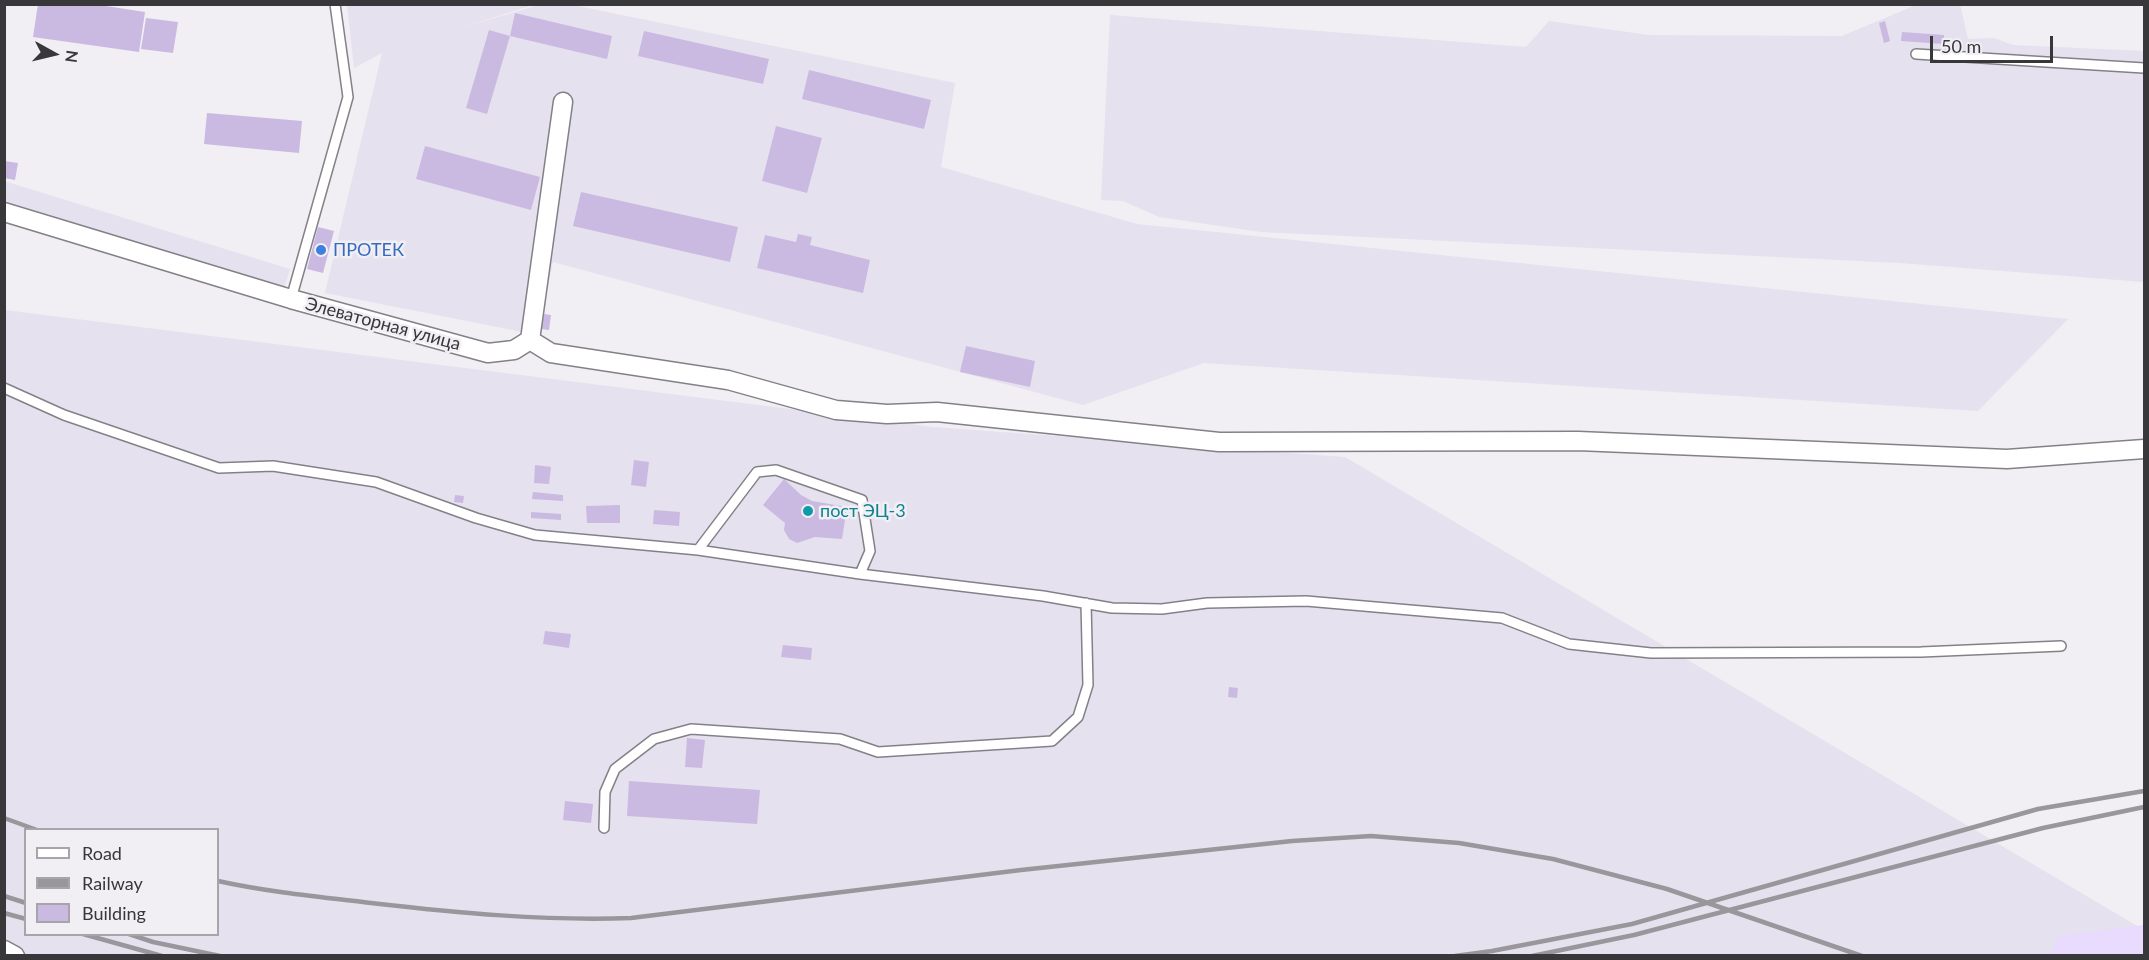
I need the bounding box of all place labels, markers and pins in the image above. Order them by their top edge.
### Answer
place label: ПРОТЕК [333,239,404,261]
marker: ПРОТЕК [314,243,328,257]
place label: пост ЭЦ-3 [820,500,906,522]
marker: пост ЭЦ-3 [801,504,815,518]

